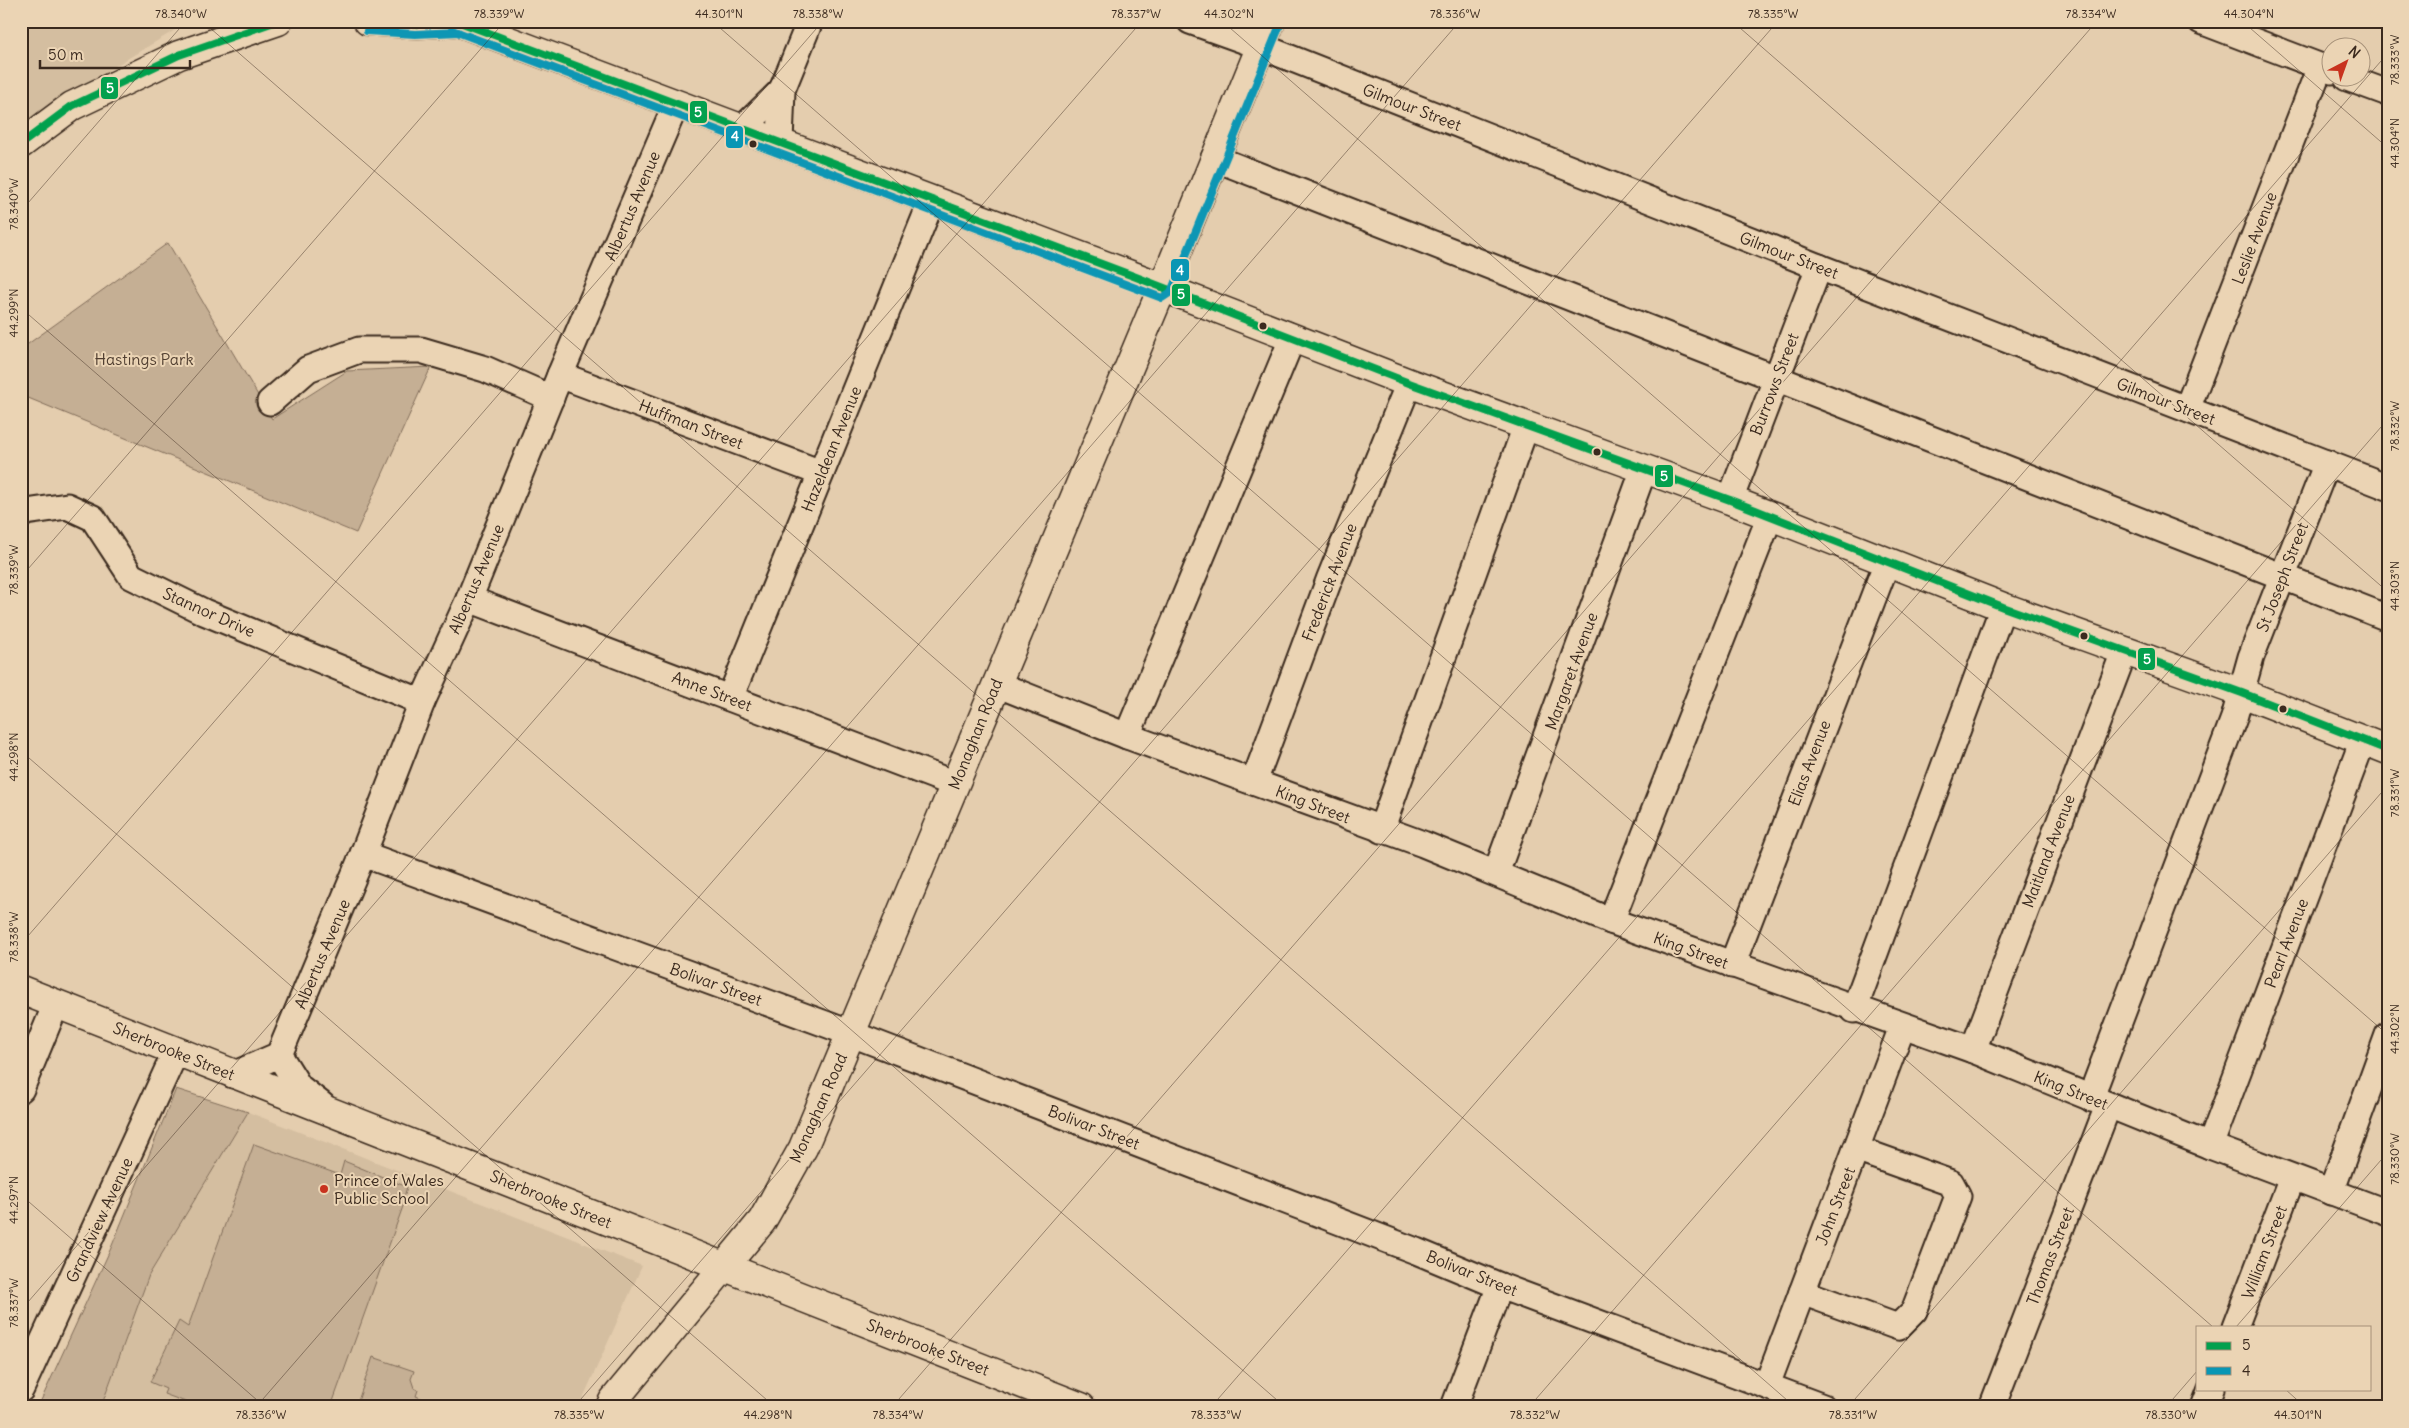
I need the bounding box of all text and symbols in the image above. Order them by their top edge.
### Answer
text: 78.340°W [155,6,207,21]
text: 78.339°W [474,6,524,21]
text: 44.301°N [695,6,743,21]
text: 78.338°W [793,6,843,21]
text: 78.337°W [1111,6,1161,21]
text: 44.302°N [1204,6,1254,21]
text: 78.336°W [1430,6,1480,21]
text: 78.335°W [1748,6,1798,21]
text: 78.334°W [2066,6,2116,21]
text: 44.304°N [2224,6,2274,21]
text: 78.333°W [2387,35,2402,85]
scale bar [40,38,190,70]
north arrow [2322,38,2372,88]
text: N [2345,42,2364,62]
text: 50 m [48,45,83,64]
line badge: 5 [100,76,119,100]
text: 5 [106,79,114,97]
street label: Gilmour Street [1360,79,1465,135]
line badge: 5 [689,100,708,124]
text: 5 [694,103,702,121]
text: 44.304°N [2387,118,2402,168]
line badge: 4 [725,125,744,149]
text: 4 [731,127,739,145]
unlabelled marker [748,139,758,149]
street label: Albertus Avenue [600,148,664,264]
text: 78.340°W [6,178,21,230]
street label: Leslie Avenue [2227,189,2281,287]
street label: Gilmour Street [1737,227,1842,283]
line badge: 4 [1170,258,1190,282]
text: 4 [1176,261,1184,279]
line badge: 5 [1171,283,1191,307]
text: 5 [1177,285,1185,303]
text: 44.299°N [6,288,21,338]
unlabelled marker [1258,321,1268,331]
street label: Burrows Street [1745,329,1803,438]
park label: Hastings Park [94,349,194,369]
street label: Gilmour Street [2114,373,2219,429]
street label: Hazeldean Avenue [797,383,865,515]
street label: Huffman Street [636,395,747,453]
text: 78.332°W [2387,401,2402,451]
unlabelled marker [1592,447,1602,457]
line badge: 5 [1654,464,1674,488]
text: 5 [1660,467,1668,485]
street label: St Joseph Street [2252,519,2312,635]
street label: Frederick Avenue [1297,520,1361,644]
street label: Albertus Avenue [444,521,508,637]
text: 78.339°W [6,545,21,595]
text: 44.303°N [2387,561,2402,611]
street label: Stannor Drive [160,583,258,641]
street label: Margaret Avenue [1540,609,1602,733]
unlabelled marker [2079,631,2089,641]
line badge: 5 [2137,647,2156,671]
text: 5 [2143,650,2151,668]
street label: Anne Street [669,667,755,716]
street label: Monaghan Road [944,676,1006,792]
unlabelled marker [2278,704,2288,714]
street label: Elias Avenue [1783,717,1835,809]
text: 44.298°N [6,732,21,782]
text: 78.331°W [2387,769,2402,817]
street label: King Street [1273,781,1354,828]
street label: Maitland Avenue [2017,791,2079,911]
street label: Pearl Avenue [2260,895,2312,991]
street label: Albertus Avenue [290,896,354,1012]
text: 78.338°W [6,912,21,962]
street label: King Street [1651,927,1732,973]
street label: Bolivar Street [667,958,765,1010]
text: 44.302°N [2387,1004,2402,1054]
street label: Sherbrooke Street [110,1017,238,1085]
street label: Monaghan Road [785,1050,851,1166]
street label: King Street [2031,1066,2112,1114]
street label: Bolivar Street [1045,1100,1143,1154]
text: 78.330°W [2387,1133,2402,1185]
street label: Grandview Avenue [61,1154,137,1286]
street label: John Street [1811,1164,1859,1248]
street label: Sherbrooke Street [487,1165,615,1233]
place label: Prince of Wales Public School [334,1170,444,1208]
text: 44.297°N [6,1176,21,1224]
marker: Prince of Wales Public School [318,1183,330,1195]
street label: William Street [2237,1202,2291,1302]
street label: Thomas Street [2022,1204,2078,1308]
street label: Bolivar Street [1424,1246,1521,1301]
text: 78.337°W [6,1278,21,1328]
street label: Sherbrooke Street [864,1314,993,1380]
legend [2196,1326,2372,1390]
text: 5 [2242,1335,2251,1354]
text: 4 [2242,1361,2251,1380]
text: 78.336°W [236,1407,286,1422]
text: 78.335°W [554,1407,604,1422]
text: 44.298°N [743,1407,793,1422]
text: 78.334°W [873,1407,923,1422]
text: 78.333°W [1191,1407,1241,1422]
text: 78.332°W [1510,1407,1560,1422]
text: 78.331°W [1829,1407,1877,1422]
text: 78.330°W [2145,1407,2197,1422]
text: 44.301°N [2274,1407,2322,1422]

